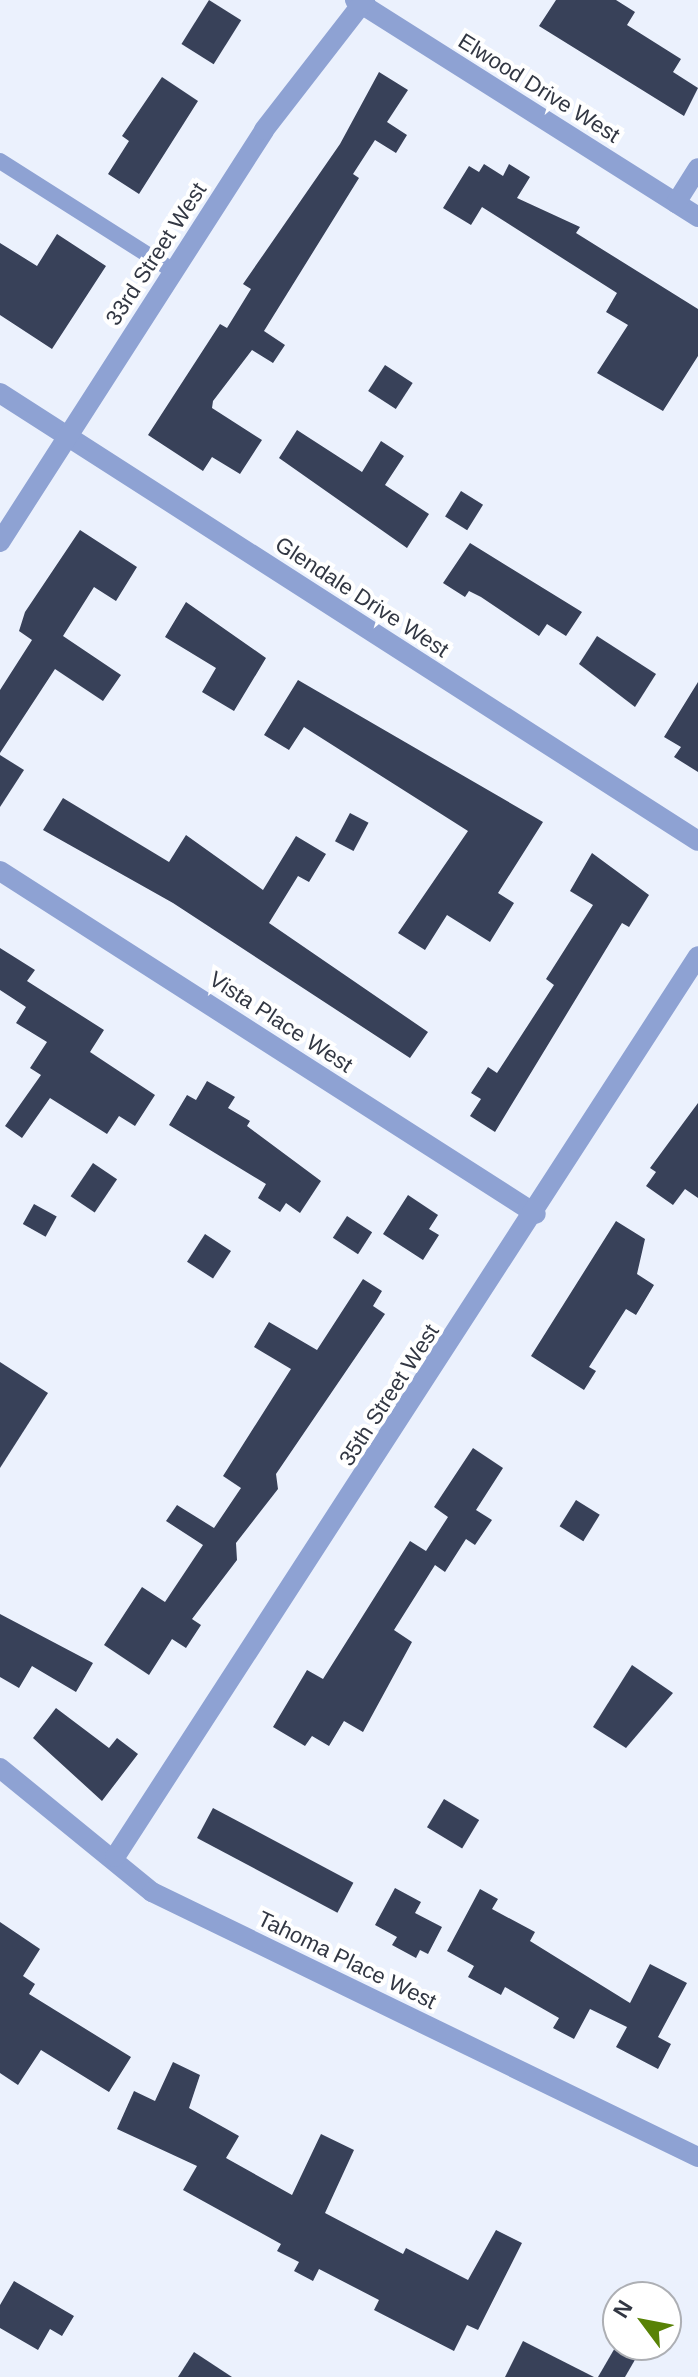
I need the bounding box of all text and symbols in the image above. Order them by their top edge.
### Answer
street label: Elwood Drive West [453,28,625,148]
street label: 33rd Street West [100,178,212,330]
street label: Glendale Drive West [270,531,454,663]
street label: Vista Place West [204,966,358,1078]
street label: 35th Street West [333,1319,445,1471]
street label: Tahoma Place West [253,1905,441,2015]
north arrow [602,2281,682,2361]
text: N [608,2296,638,2322]

